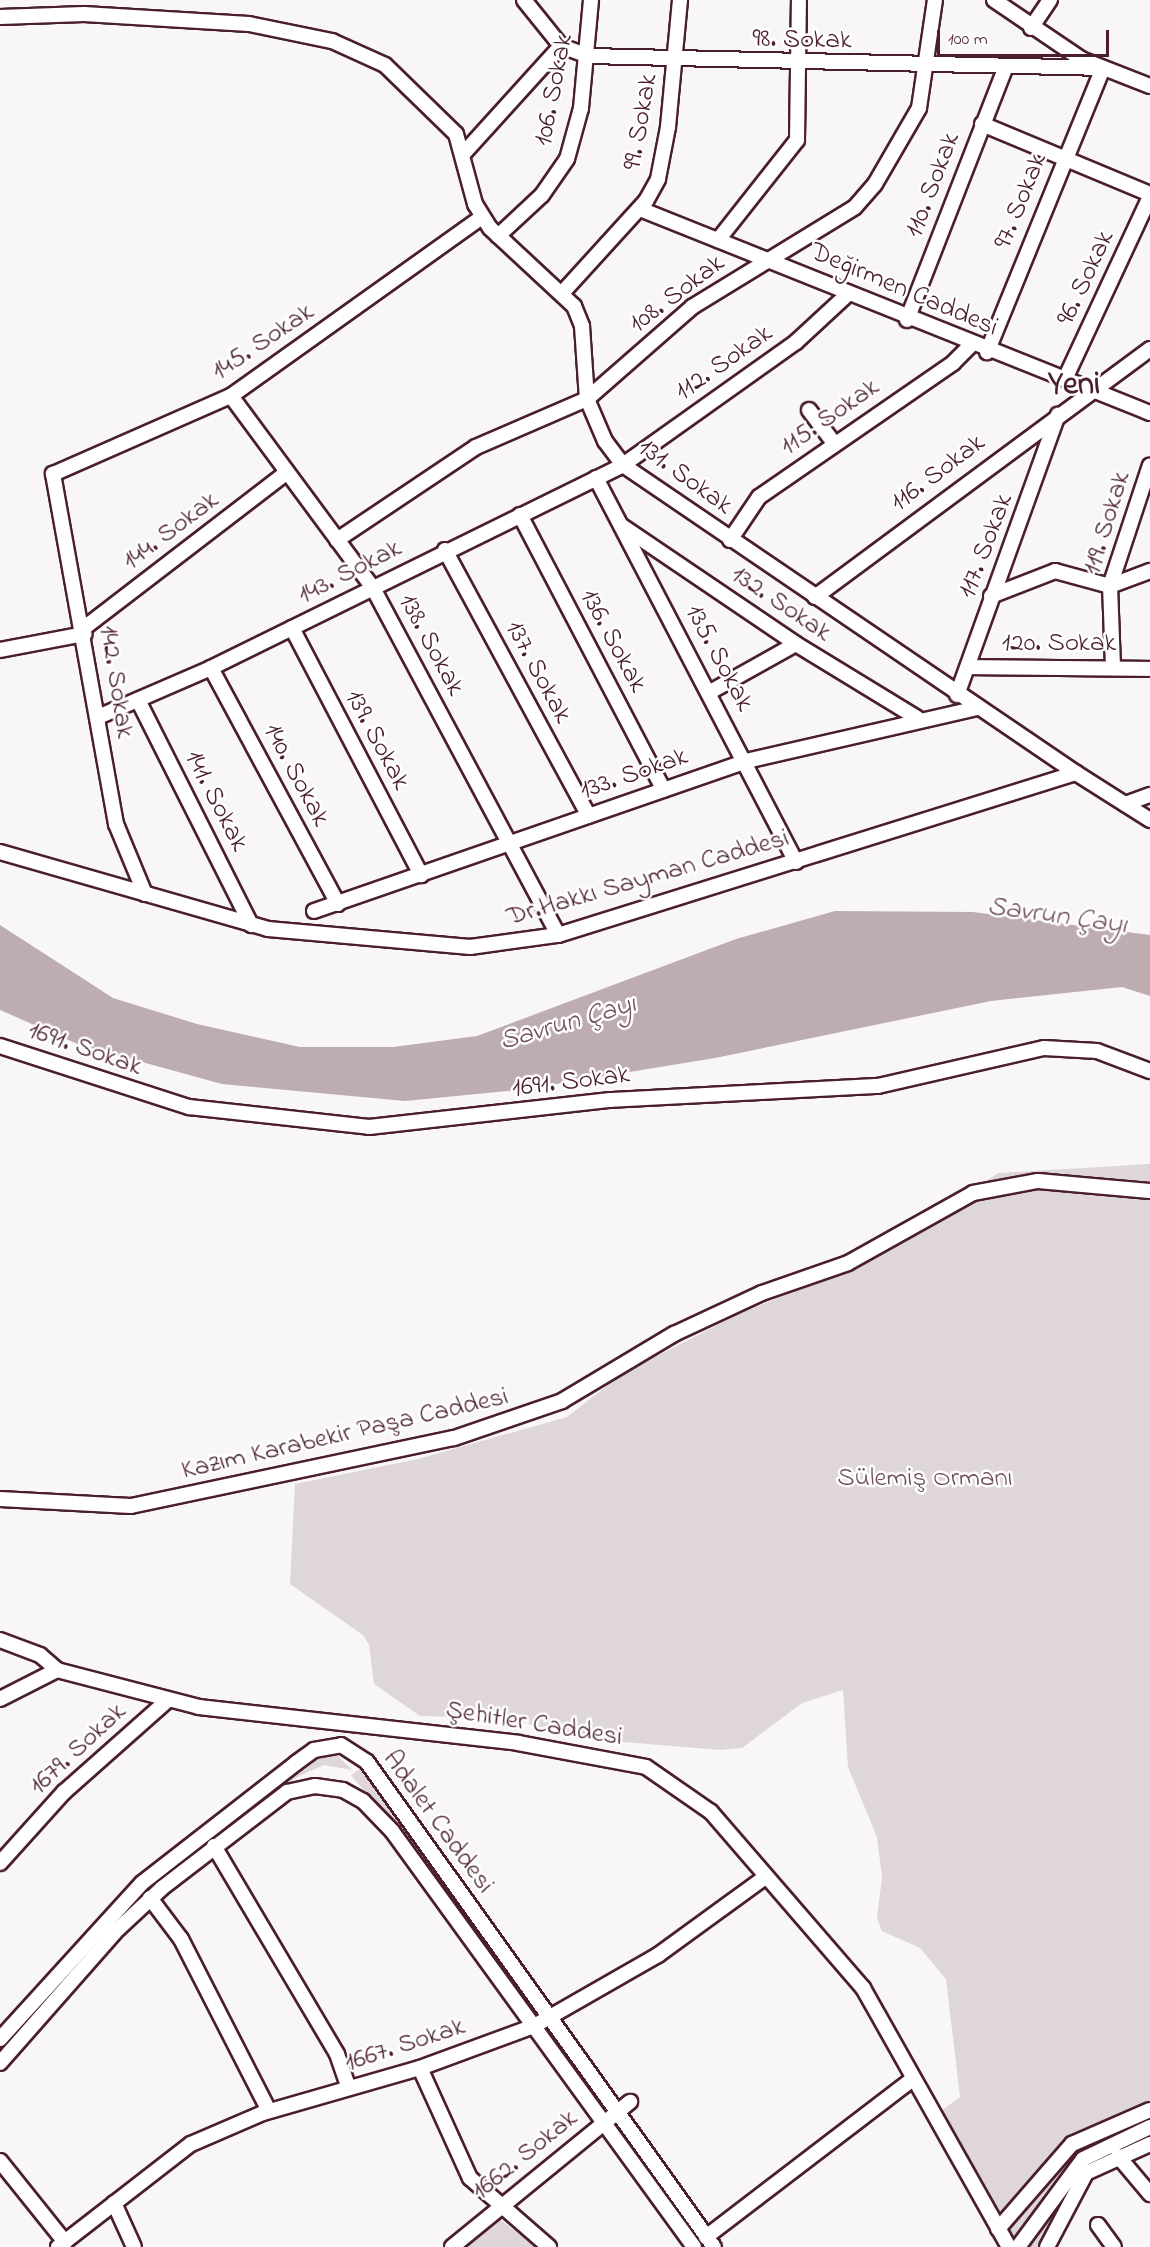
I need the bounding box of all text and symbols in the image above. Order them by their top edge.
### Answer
scale bar [940,18,1112,56]
street label: 98. Sokak [752,23,852,57]
text: 100 m [948,27,988,53]
street label: 106. Sokak [527,31,581,149]
street label: 99. Sokak [617,71,665,173]
street label: 110. Sokak [898,128,968,242]
street label: 97. Sokak [987,148,1055,254]
street label: 96. Sokak [1050,225,1122,331]
street label: Değirmen Caddesi [805,236,1003,344]
street label: 108. Sokak [623,248,731,340]
street label: 145. Sokak [206,296,320,388]
street label: 112. Sokak [669,318,779,408]
district label: Yeni [1048,366,1100,406]
street label: 115. Sokak [774,371,886,463]
street label: 116. Sokak [884,427,992,519]
street label: 131. Sokak [631,432,739,522]
street label: 119. Sokak [1076,467,1138,579]
street label: 144. Sokak [117,484,225,578]
street label: 117. Sokak [951,489,1021,603]
street label: 143. Sokak [293,532,407,612]
street label: 132. Sokak [725,559,837,649]
street label: 136. Sokak [572,584,654,698]
street label: 138. Sokak [391,588,471,702]
street label: 135. Sokak [677,599,761,717]
street label: 137. Sokak [497,615,579,729]
street label: 142. Sokak [91,623,141,741]
street label: 120. Sokak [1002,628,1116,660]
street label: 139. Sokak [337,684,417,796]
street label: 140. Sokak [255,718,337,832]
street label: 133. Sokak [576,740,692,808]
street label: 141. Sokak [177,745,255,857]
street label: Dr.Hakkı Sayman Caddesi [503,822,793,934]
water label: Savrun Çayı [985,891,1129,943]
water label: Savrun Çayı [496,988,640,1060]
street label: 1691. Sokak [24,1014,146,1084]
street label: 1691. Sokak [510,1059,632,1105]
street label: Kazım Karabekir Paşa Caddesi [178,1381,512,1487]
park label: Sülemiş Ormanı [837,1463,1013,1495]
street label: Şehitler Caddesi [443,1694,625,1754]
street label: 1679. Sokak [23,1696,133,1802]
street label: Adalet Caddesi [375,1744,501,1900]
street label: 1667. Sokak [341,2010,469,2080]
street label: 1662. Sokak [466,2103,584,2207]

